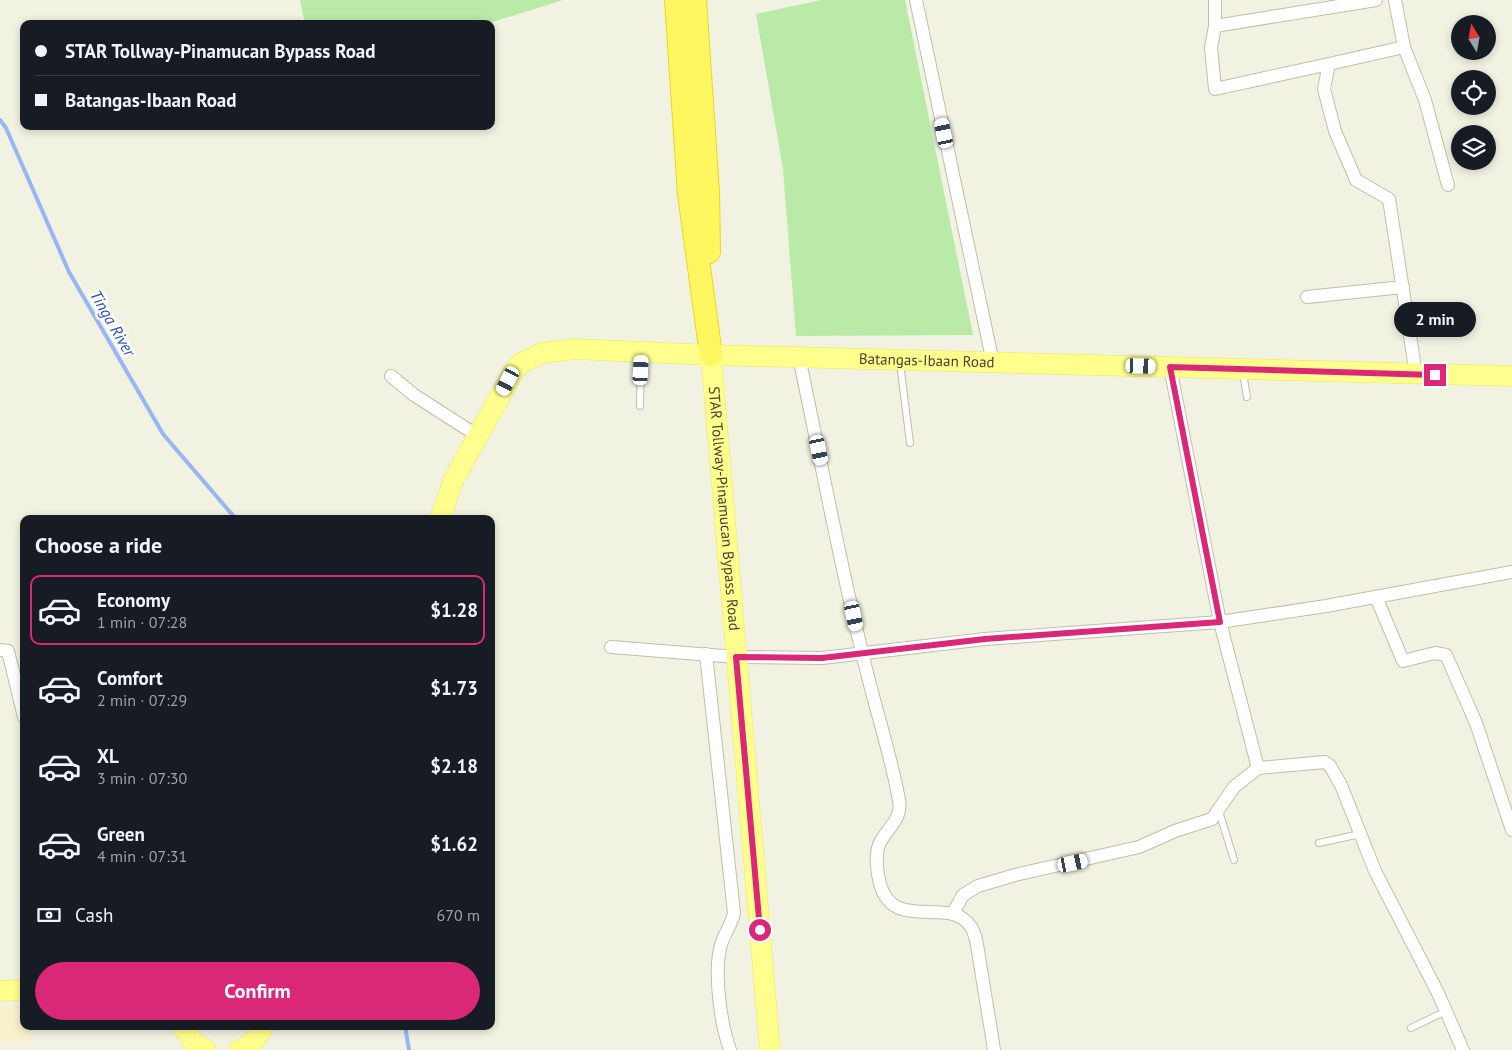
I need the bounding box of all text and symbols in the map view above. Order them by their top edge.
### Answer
north arrow [1451,15,1496,60]
map controls [1451,15,1496,170]
text: STAR Tollway-Pinamucan Bypass Road [65,39,376,63]
button: locate [1451,70,1496,115]
text: Batangas-Ibaan Road [65,88,237,112]
car [933,117,954,149]
button: layers [1451,125,1496,170]
water label: Tinga River [86,286,141,361]
callout: 2 min [1394,302,1476,338]
text: 2 min [1415,309,1455,329]
street label: Batangas-Ibaan Road [859,349,995,371]
car [632,355,649,385]
car [1125,358,1156,374]
car [494,364,521,398]
route end [1424,364,1446,386]
street label: STAR Tollway-Pinamucan Bypass Road [705,385,744,631]
car [808,434,829,466]
text: Choose a ride [35,531,162,559]
icon: car [37,588,82,633]
text: Economy [97,588,170,612]
text: $1.28 [430,598,478,622]
car [843,600,864,632]
text: 1 min · 07:28 [97,612,187,632]
icon: car [37,666,82,711]
text: Comfort [97,666,163,690]
text: $1.73 [430,676,478,700]
text: 2 min · 07:29 [97,690,187,710]
icon: car [37,744,82,789]
text: XL [97,744,119,768]
text: $2.18 [430,754,478,778]
text: 3 min · 07:30 [97,768,187,788]
icon: car [37,822,82,867]
text: Green [97,822,145,846]
text: $1.62 [430,832,478,856]
text: 4 min · 07:31 [97,846,187,866]
car [1056,853,1089,873]
icon: cash [35,901,63,929]
text: Cash [75,903,113,927]
text: 670 m [437,905,480,925]
route start [749,919,771,941]
button: Confirm [35,962,480,1020]

